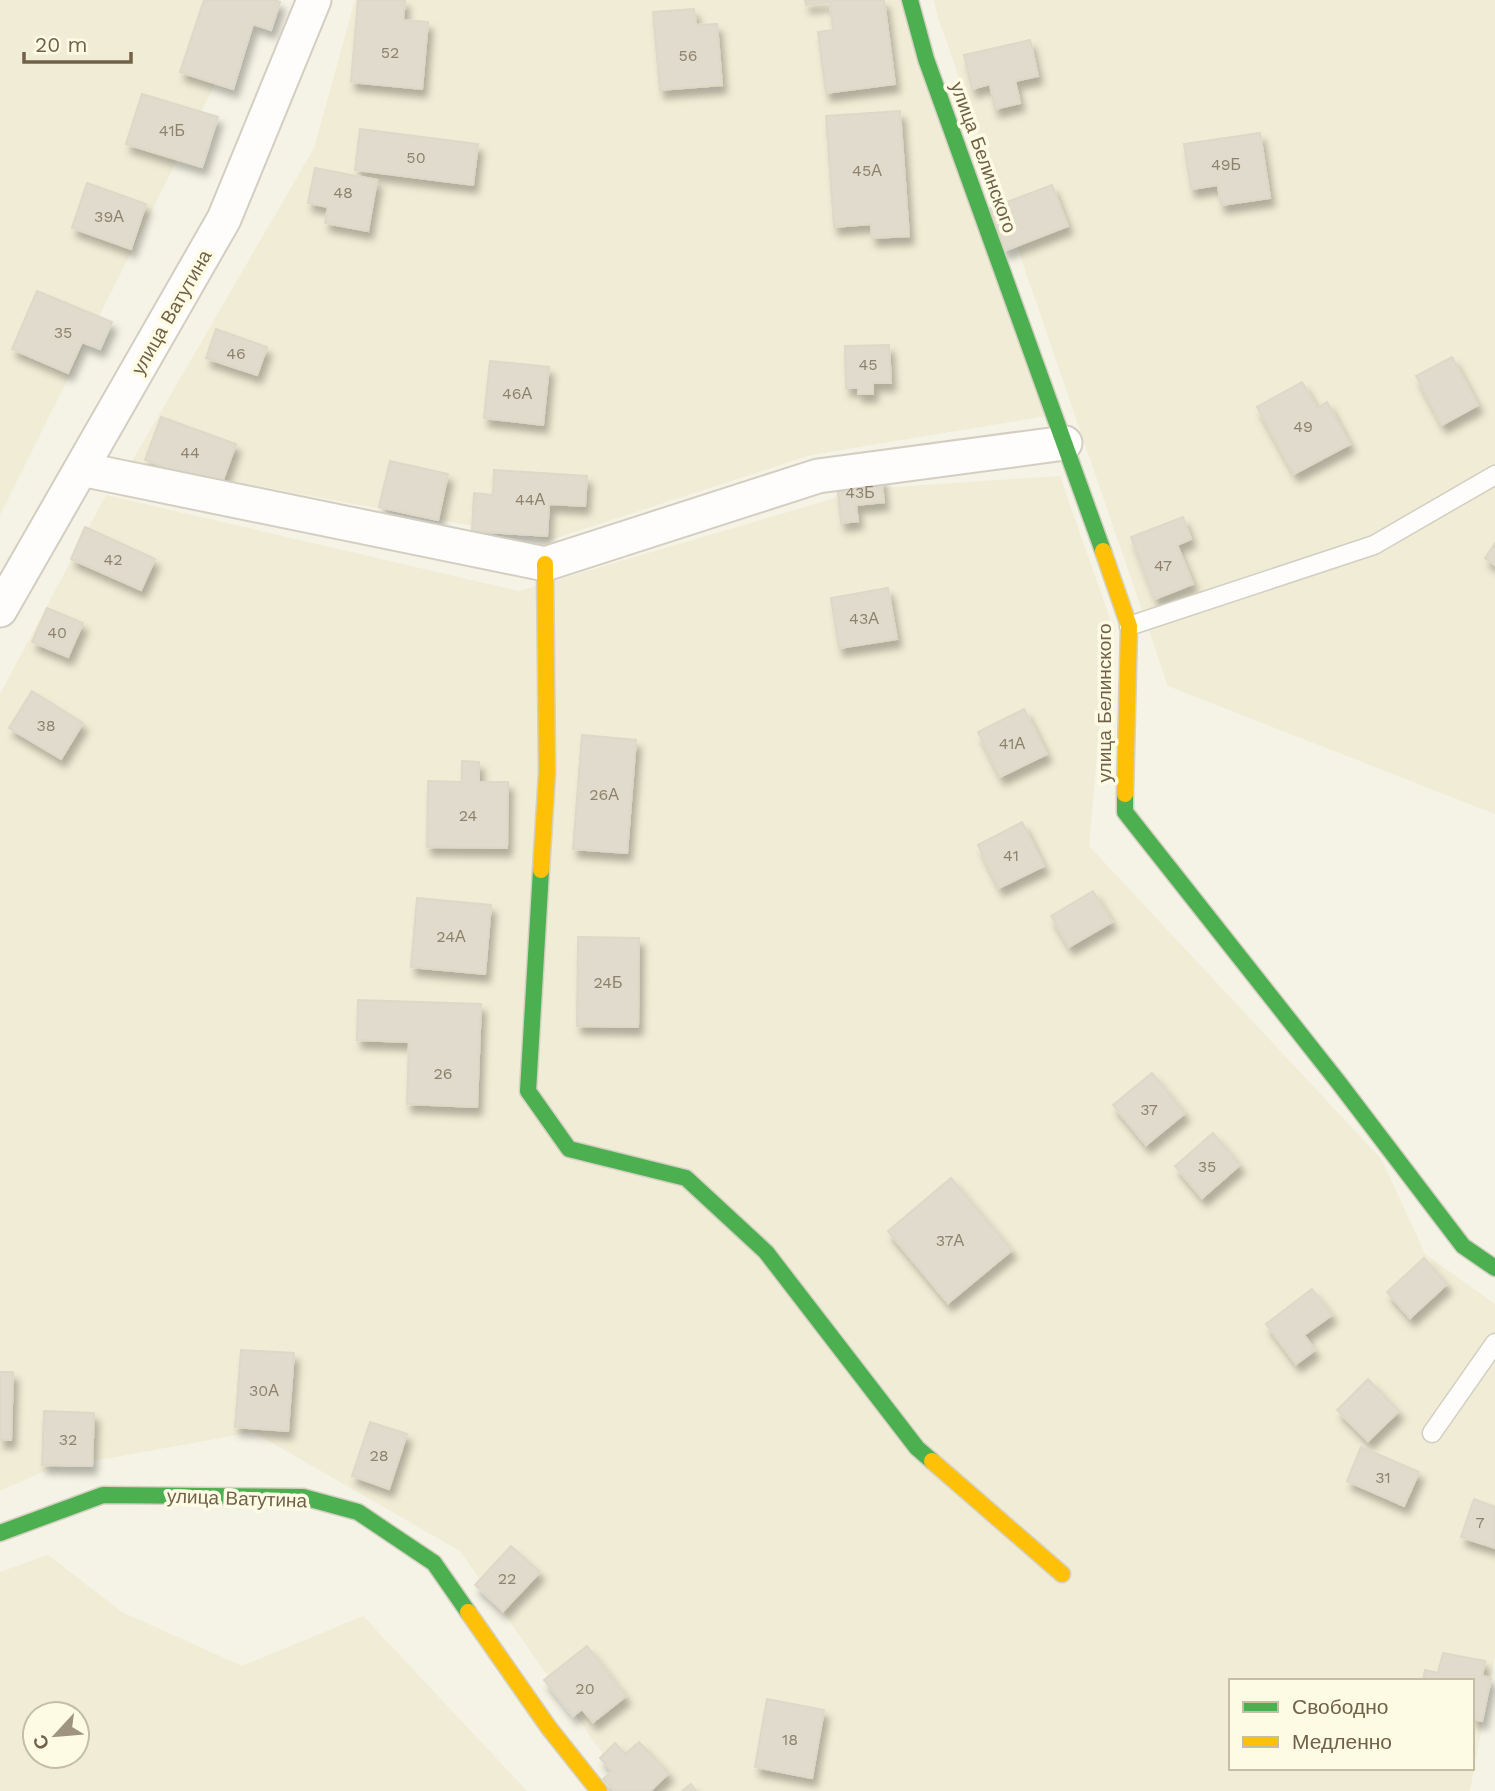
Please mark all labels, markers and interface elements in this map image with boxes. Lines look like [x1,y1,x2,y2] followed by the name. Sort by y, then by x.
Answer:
[24,21,131,65] scale bar
[35,32,87,57] text: 20 m
[381,43,399,62] house number: 52
[678,46,698,65] house number: 56
[946,79,1022,236] street label: улица Белинского
[159,121,185,140] house number: 41Б
[406,148,426,167] house number: 50
[1211,155,1241,174] house number: 49Б
[852,161,882,180] house number: 45А
[333,183,353,202] house number: 48
[94,207,124,226] house number: 39А
[126,245,217,379] street label: улица Ватутина
[54,323,72,342] house number: 35
[226,344,246,363] house number: 46
[858,355,878,374] house number: 45
[502,384,532,403] house number: 46А
[1293,417,1313,436] house number: 49
[180,443,200,462] house number: 44
[845,483,875,502] house number: 43Б
[515,490,545,509] house number: 44А
[103,550,123,569] house number: 42
[1154,556,1172,575] house number: 47
[849,609,879,628] house number: 43А
[47,623,67,642] house number: 40
[1093,624,1116,782] street label: улица Белинского
[36,716,56,735] house number: 38
[999,734,1026,753] house number: 41А
[589,785,619,804] house number: 26А
[459,806,478,825] house number: 24
[1003,846,1019,865] house number: 41
[436,927,466,946] house number: 24А
[593,973,623,992] house number: 24Б
[433,1064,453,1083] house number: 26
[1140,1100,1158,1119] house number: 37
[1198,1157,1216,1176] house number: 35
[936,1231,964,1250] house number: 37А
[249,1381,279,1400] house number: 30А
[59,1430,77,1449] house number: 32
[369,1446,389,1465] house number: 28
[1375,1468,1391,1487] house number: 31
[166,1485,308,1512] street label: улица Ватутина
[1476,1513,1485,1532] house number: 7
[498,1569,516,1588] house number: 22
[575,1679,595,1698] house number: 20
[1229,1679,1474,1770] legend
[1292,1694,1389,1719] text: Свободно
[21,1700,91,1770] north arrow
[1292,1729,1392,1754] text: Медленно
[782,1730,798,1749] house number: 18
[28,1731,55,1753] text: С

